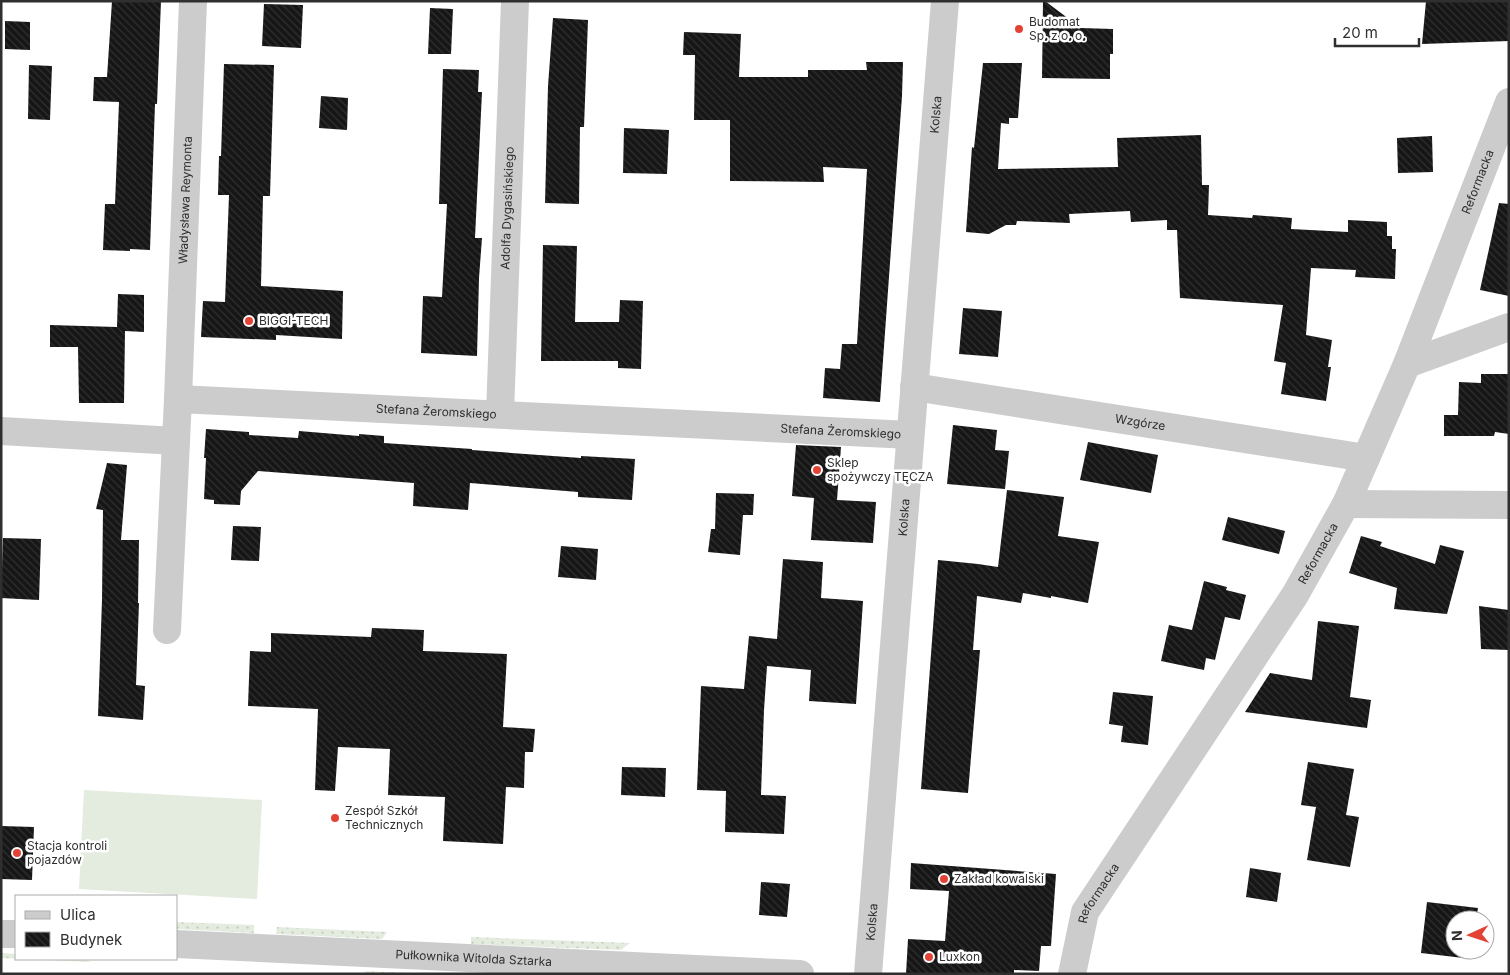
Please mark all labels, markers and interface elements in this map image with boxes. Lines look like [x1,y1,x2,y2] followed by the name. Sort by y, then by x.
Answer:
[1029,14,1086,43] place label: Budomat Sp. z o. o.
[1335,15,1419,47] scale bar
[1013,23,1025,35] marker: Budomat Sp. z o. o.
[1342,23,1378,42] text: 20 m
[927,95,944,134] street label: Kolska
[175,136,195,264] street label: Władysława Reymonta
[497,146,517,270] street label: Adolfa Dygasińskiego
[1458,147,1497,216] street label: Reformacka
[259,313,328,328] place label: BIGGI-TECH
[243,315,255,327] marker: BIGGI-TECH
[376,401,497,422] street label: Stefana Żeromskiego
[1114,411,1167,433] street label: Wzgórze
[780,421,902,442] street label: Stefana Żeromskiego
[827,455,934,484] place label: Sklep spożywczy TĘCZA
[811,464,823,476] marker: Sklep spożywczy TĘCZA
[895,498,913,537] street label: Kolska
[1295,520,1341,587] street label: Reformacka
[345,803,423,832] place label: Zespół Szkół Technicznych
[329,812,341,824] marker: Zespół Szkół Technicznych
[27,838,107,867] place label: Stacja kontroli pojazdów
[11,847,23,859] marker: Stacja kontroli pojazdów
[1075,860,1122,925] street label: Reformacka
[954,871,1044,886] place label: Zakład kowalski
[938,873,950,885] marker: Zakład kowalski
[15,895,178,960] legend
[863,903,881,941] street label: Kolska
[60,905,96,924] text: Ulica
[1445,910,1495,960] north arrow
[60,930,123,949] text: Budynek
[1448,930,1465,941] text: N
[395,947,552,969] street label: Pułkownika Witolda Sztarka
[939,949,980,964] place label: Luxkon
[923,951,935,963] marker: Luxkon

